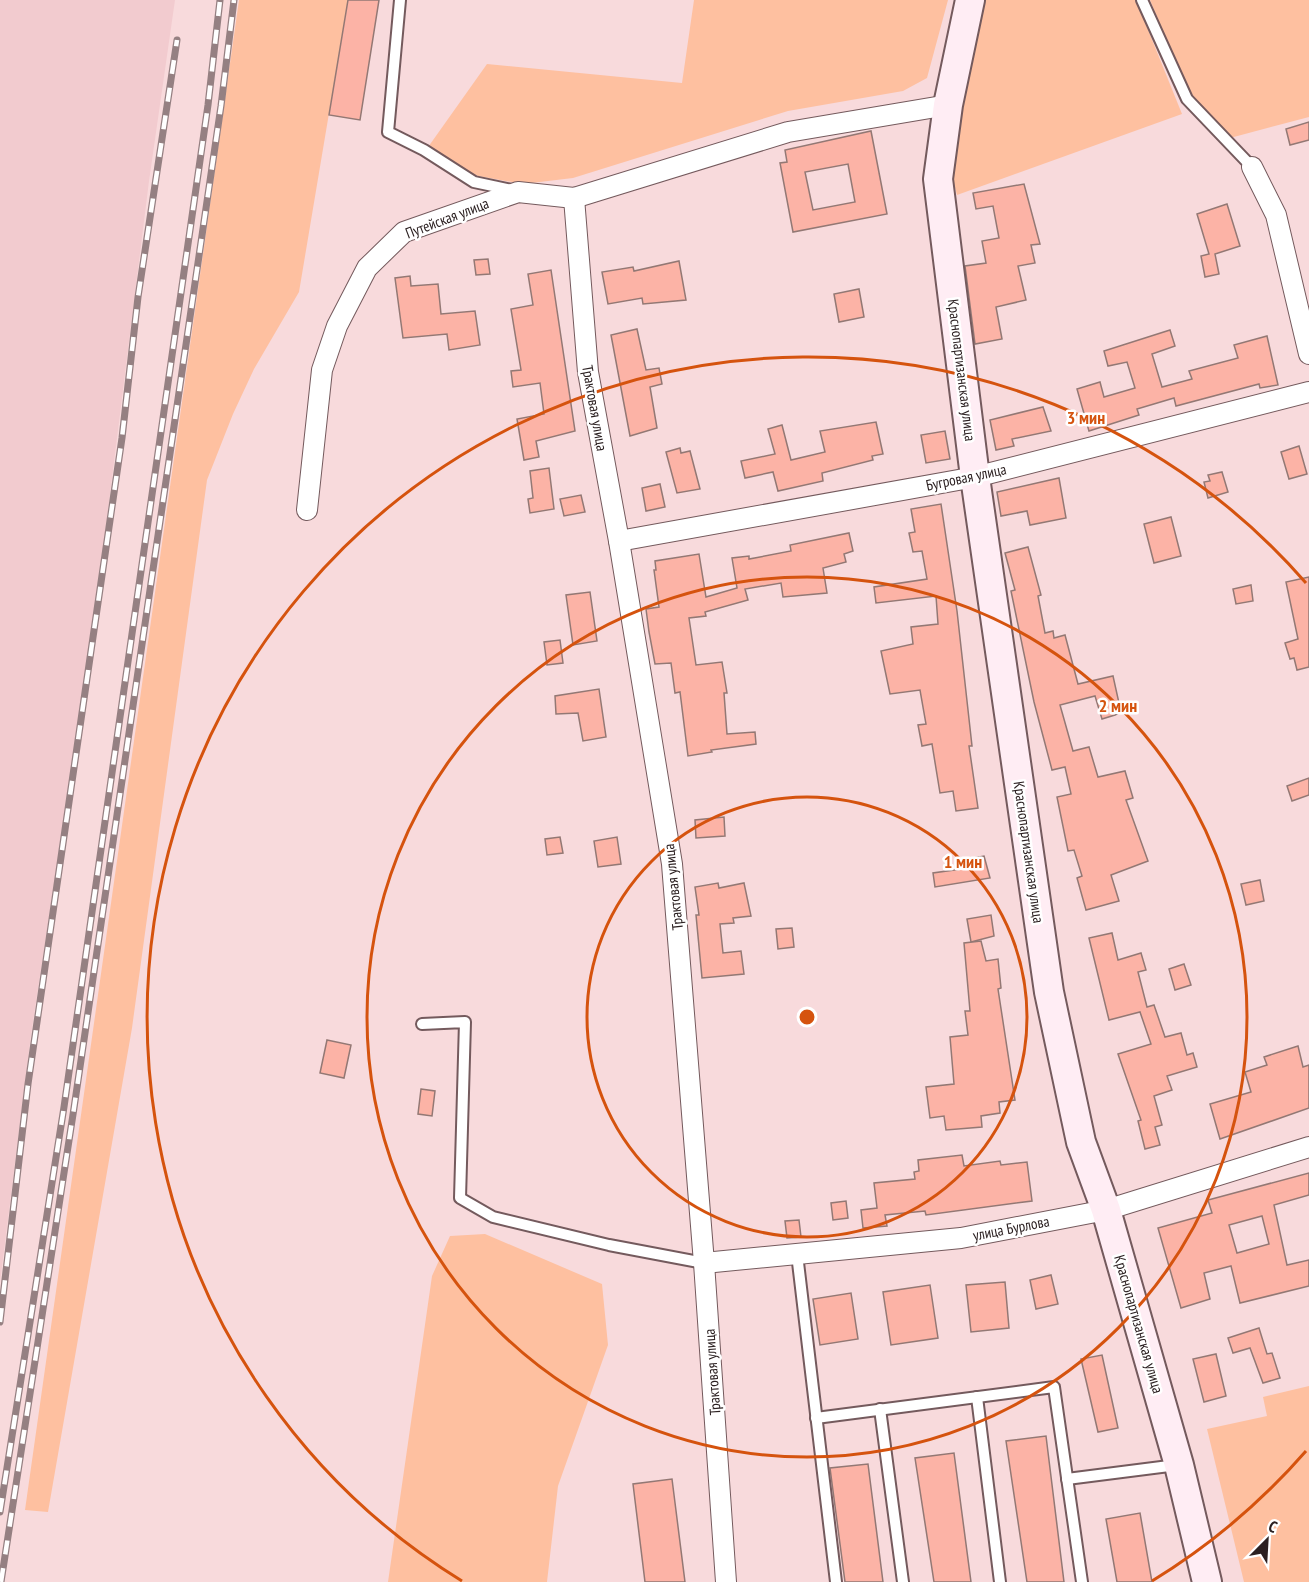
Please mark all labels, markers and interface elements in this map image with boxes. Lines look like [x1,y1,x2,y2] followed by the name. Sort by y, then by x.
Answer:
[403,193,491,243] street label: Путейская улица
[944,298,980,442] street label: Краснопартизанская улица
[578,364,612,452] street label: Трактовая улица
[1067,406,1105,429] text: 3 мин
[924,459,1008,495] street label: Бугровая улица
[1099,694,1137,717] text: 2 мин
[1010,780,1048,924] street label: Краснопартизанская улица
[659,843,687,931] street label: Трактовая улица
[944,850,982,873] text: 1 мин
[797,1007,817,1027] centre of rings
[971,1211,1051,1245] street label: улица Бурлова
[1110,1253,1168,1395] street label: Краснопартизанская улица
[700,1328,724,1416] street label: Трактовая улица
[1237,1510,1297,1570] north arrow
[1266,1516,1281,1537] text: С

